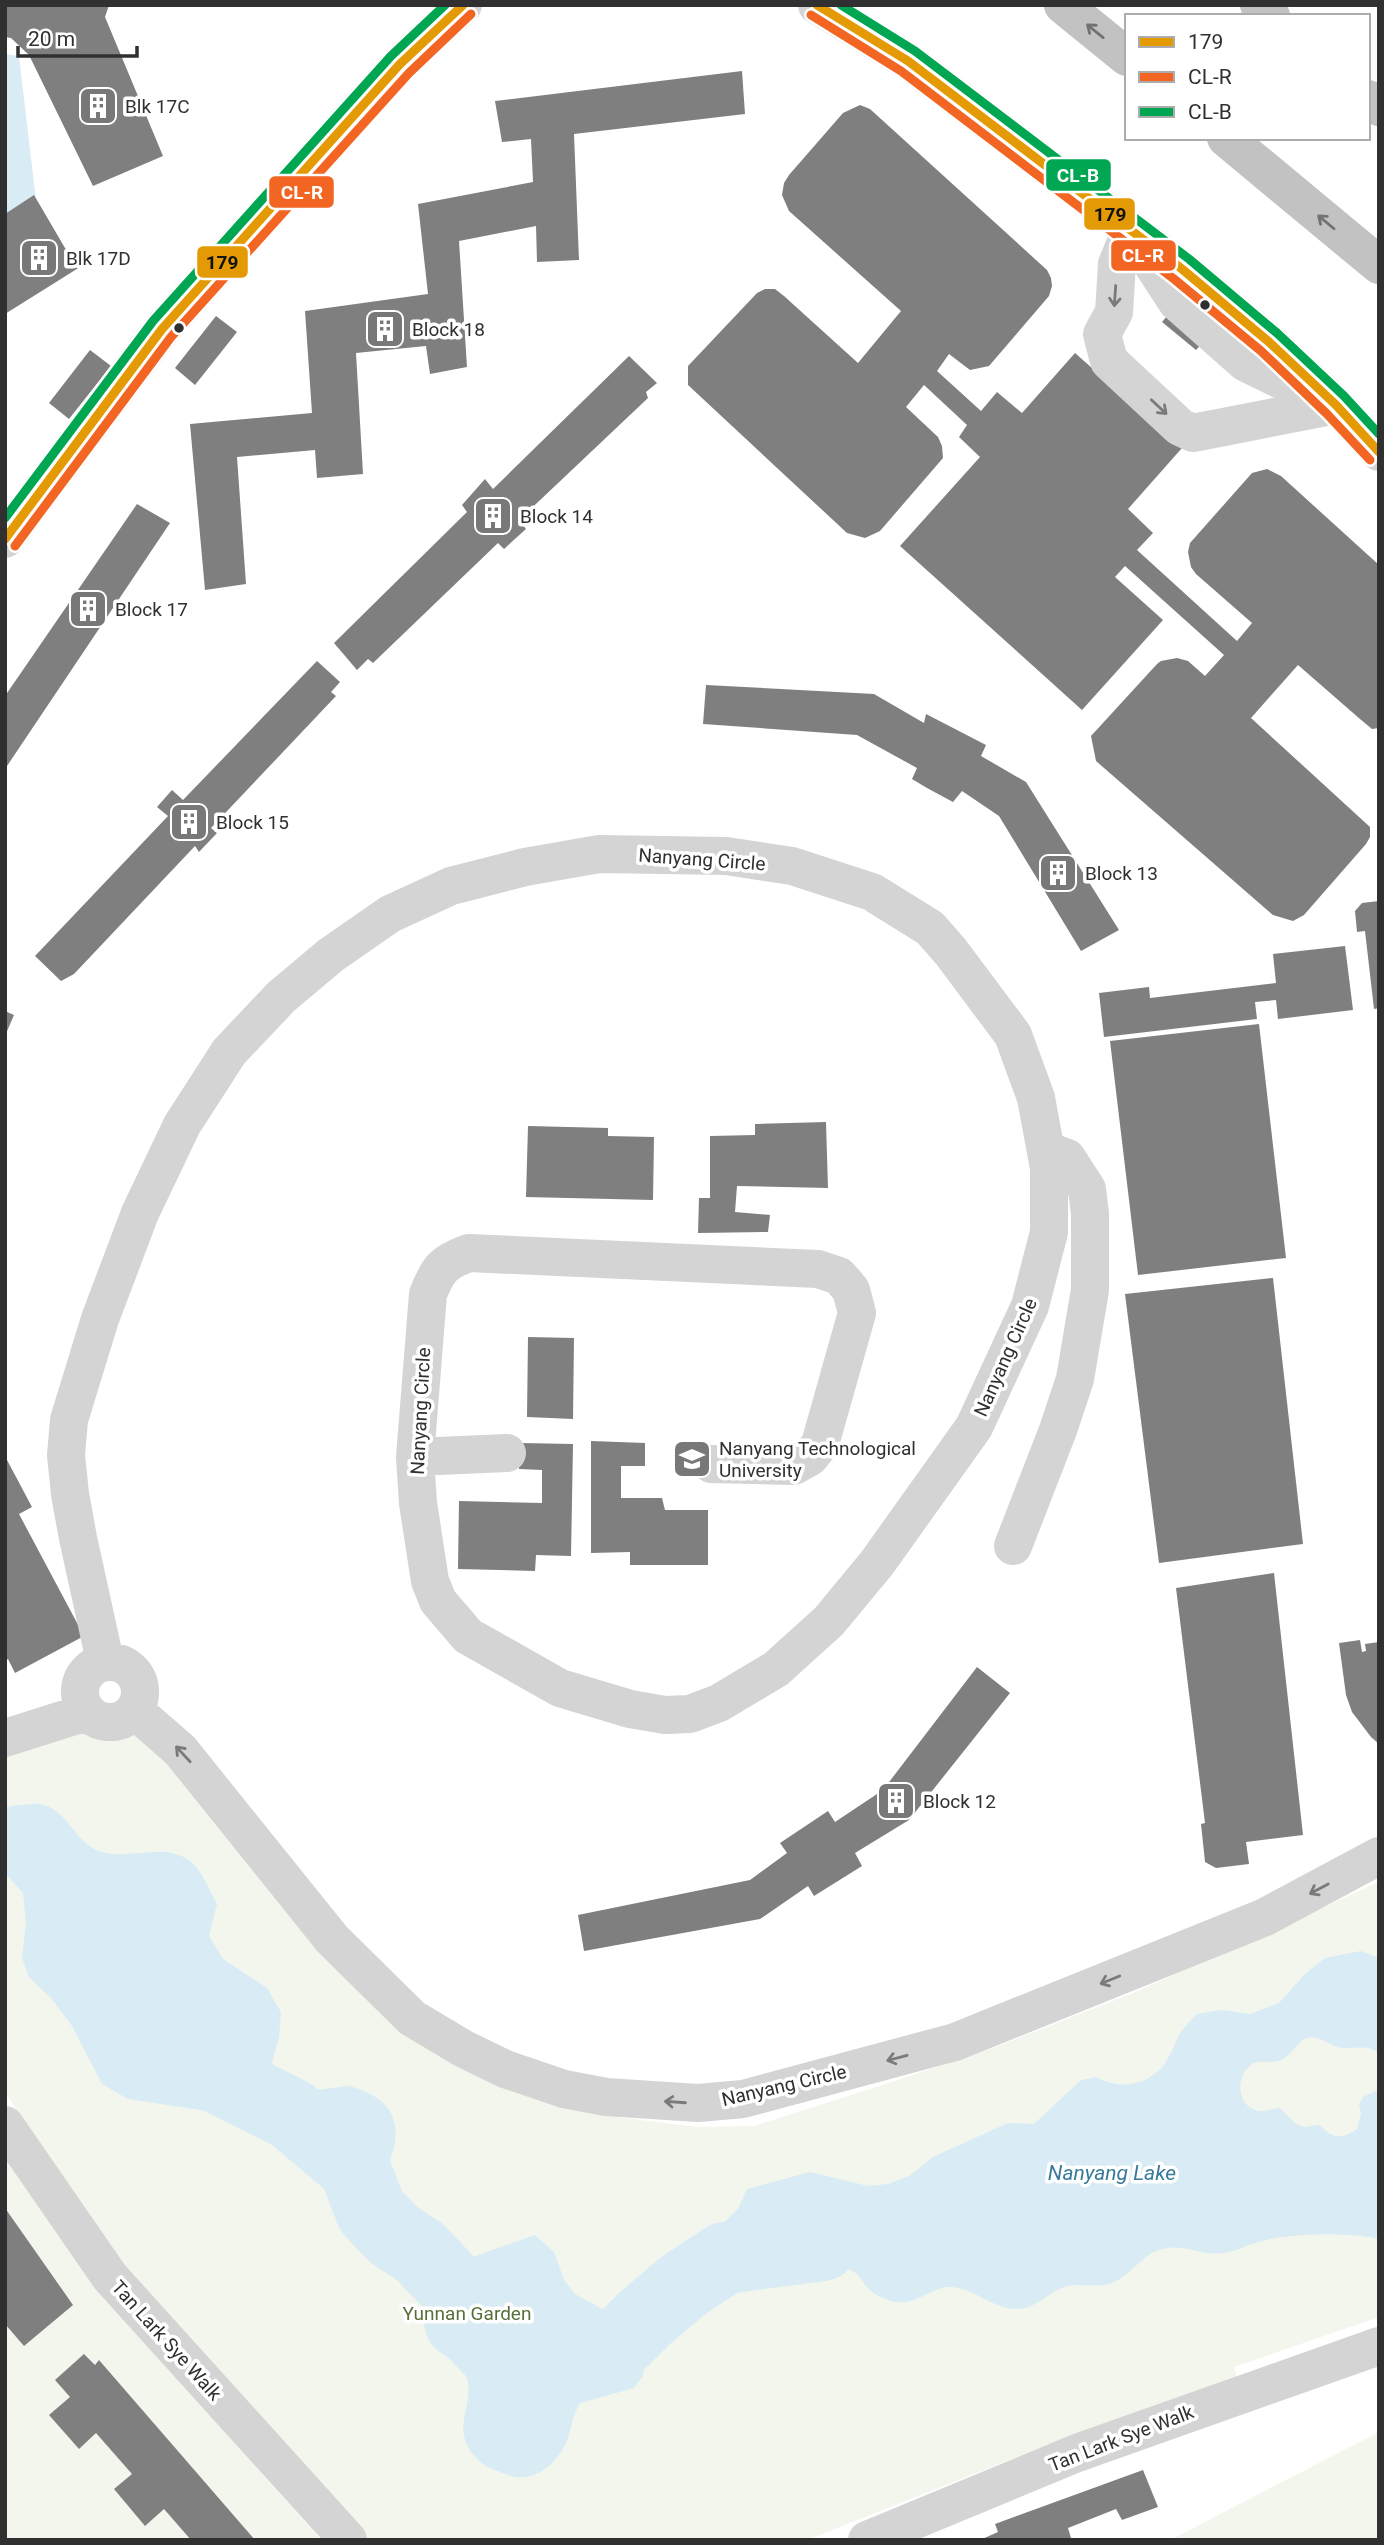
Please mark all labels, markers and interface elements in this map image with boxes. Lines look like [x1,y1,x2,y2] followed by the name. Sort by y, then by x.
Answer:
[18,14,136,58] scale bar
[1125,14,1370,140] legend
[1086,23,1104,39] one-way arrow
[28,27,75,51] text: 20 m
[1188,30,1223,54] text: 179
[1188,65,1232,89] text: CL-R
[77,85,119,127] building icon: Blk 17C
[125,95,190,118] place label: Blk 17C
[1188,100,1232,124] text: CL-B
[1045,158,1112,192] line badge: CL-B
[1057,164,1099,187] text: CL-B
[268,175,335,209] line badge: CL-R
[281,181,323,204] text: CL-R
[1083,197,1136,231] line badge: 179
[1094,203,1126,226] text: 179
[1318,214,1336,229] one-way arrow
[18,237,60,279] building icon: Blk 17D
[1110,239,1177,272] line badge: CL-R
[1122,244,1164,267] text: CL-R
[196,245,249,279] line badge: 179
[66,247,131,270] place label: Blk 17D
[206,251,238,274] text: 179
[1109,284,1122,307] one-way arrow
[1198,298,1212,312] unlabelled marker
[364,308,406,350] building icon: Block 18
[412,318,485,341] place label: Block 18
[172,321,186,335] unlabelled marker
[1150,399,1167,416] one-way arrow
[472,495,514,537] building icon: Block 14
[520,505,593,528] place label: Block 14
[67,588,109,630] building icon: Block 17
[115,598,188,621] place label: Block 17
[168,801,210,843] building icon: Block 15
[216,811,289,834] place label: Block 15
[638,844,766,875] street label: Nanyang Circle
[1037,852,1079,894] building icon: Block 13
[1085,862,1158,885] place label: Block 13
[969,1294,1042,1420] street label: Nanyang Circle
[406,1347,435,1475] street label: Nanyang Circle
[719,1437,916,1482] place label: Nanyang Technological University
[671,1438,713,1480] school or university icon: Nanyang Technological University
[175,1745,191,1763] one-way arrow
[875,1780,917,1822] building icon: Block 12
[923,1790,996,1813] place label: Block 12
[1309,1882,1329,1896] one-way arrow
[1100,1974,1122,1987] one-way arrow
[886,2052,909,2065] one-way arrow
[719,2060,849,2111] street label: Nanyang Circle
[664,2095,687,2108] one-way arrow
[1048,2161,1176,2185] water label: Nanyang Lake
[107,2276,227,2405] street label: Tan Lark Sye Walk
[403,2302,531,2325] park label: Yunnan Garden
[1046,2400,1197,2477] street label: Tan Lark Sye Walk

